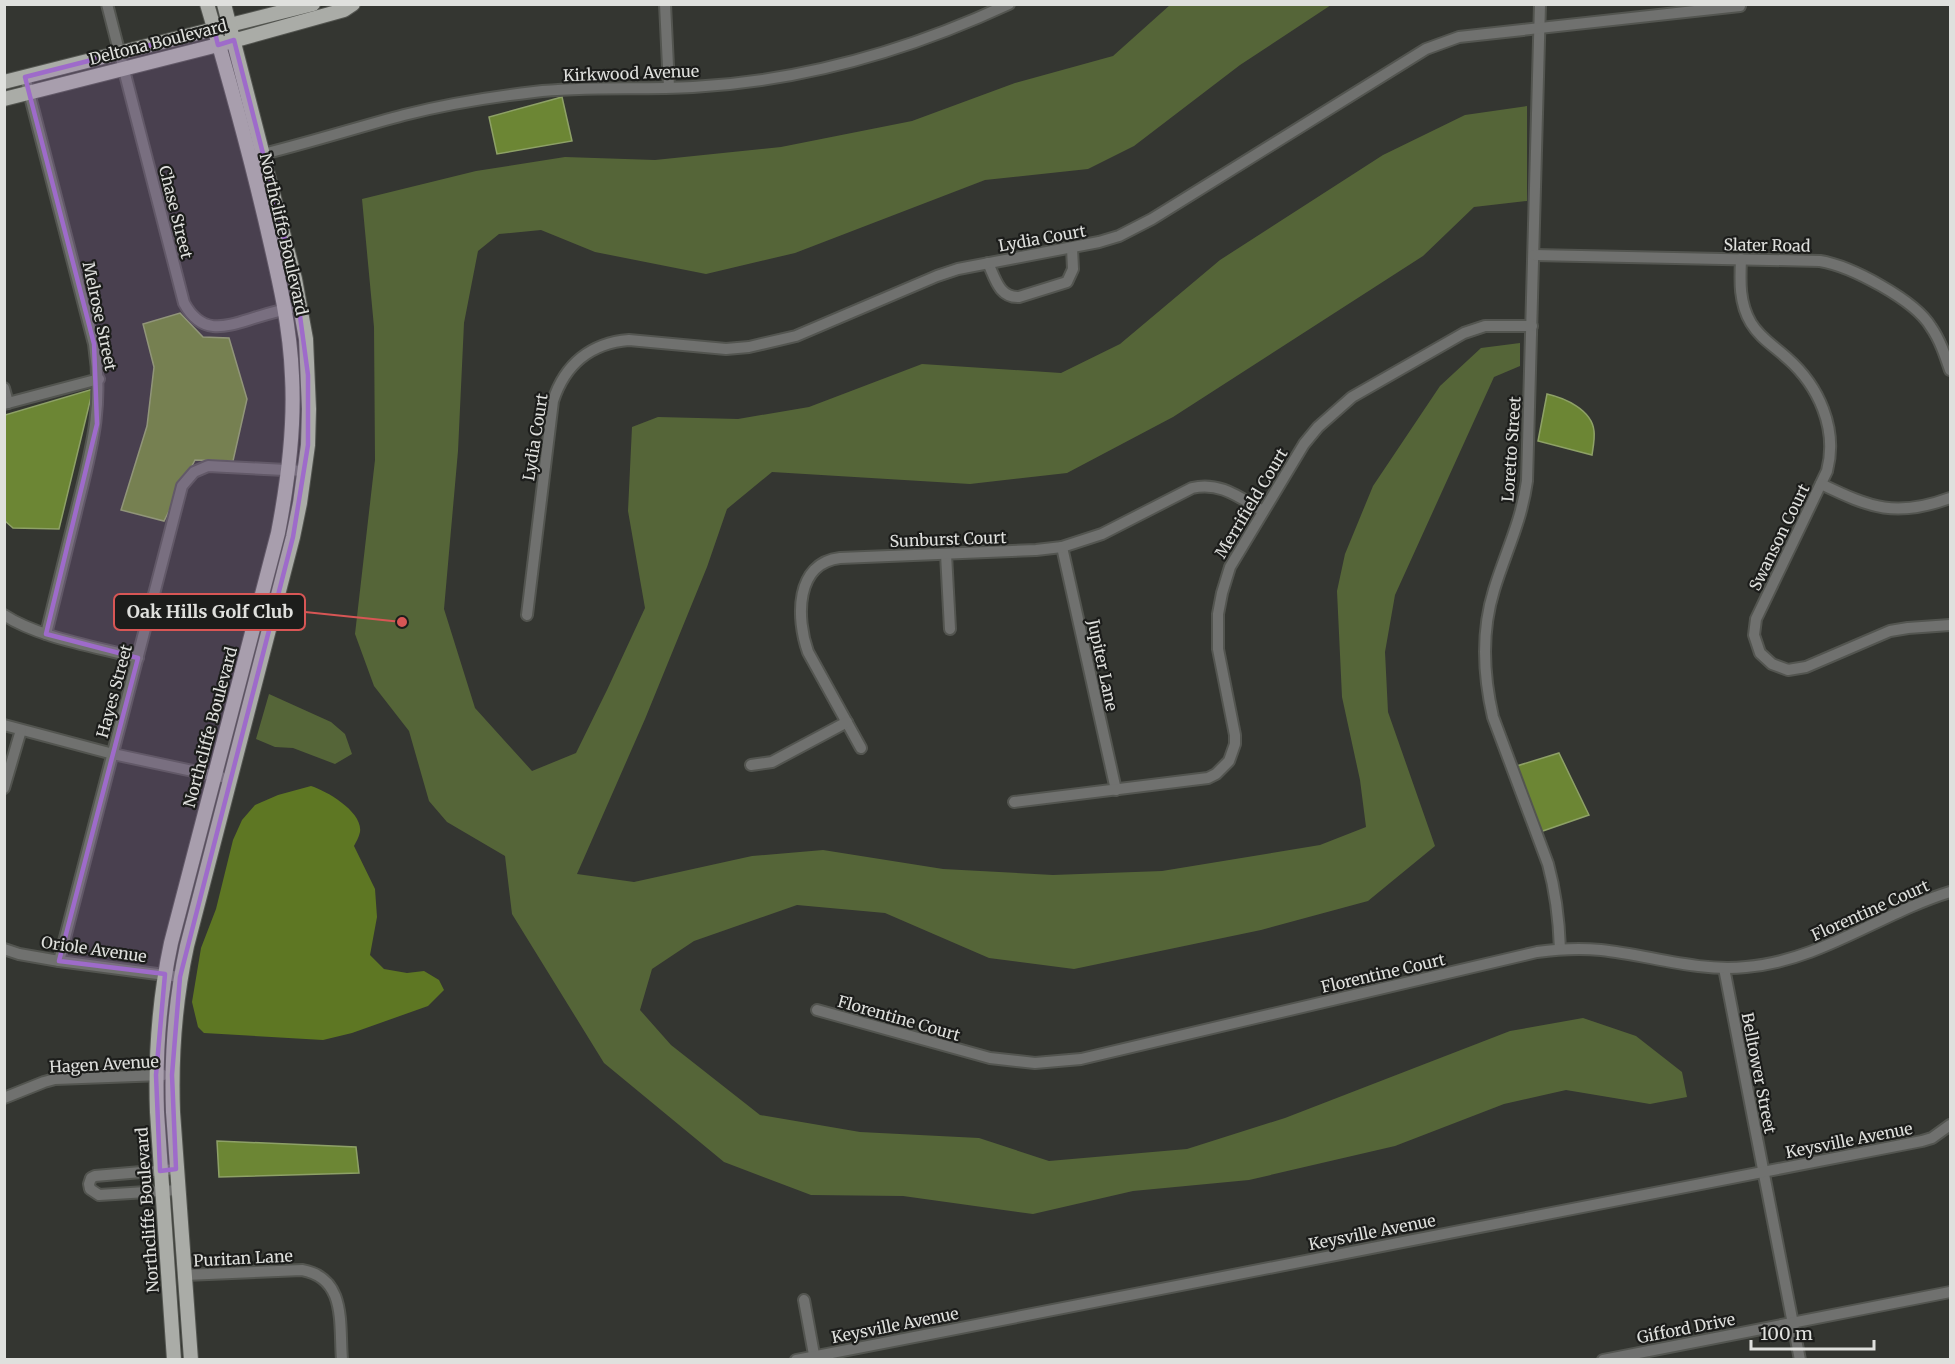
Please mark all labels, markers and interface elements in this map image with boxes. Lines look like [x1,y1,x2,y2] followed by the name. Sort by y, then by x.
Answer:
[87,15,229,69] street label: Deltona Boulevard
[563,61,699,85] street label: Kirkwood Avenue
[256,151,312,317] street label: Northcliffe Boulevard
[155,163,197,261] street label: Chase Street
[997,220,1088,256] street label: Lydia Court
[1723,234,1811,256] street label: Slater Road
[79,260,121,373] street label: Melrose Street
[518,391,552,482] street label: Lydia Court
[1497,395,1525,502] street label: Loretto Street
[1210,444,1292,562] street label: Merrifield Court
[1744,480,1814,594] street label: Swanson Court
[889,527,1008,551] street label: Sunburst Court
[114,594,305,630] callout: Oak Hills Golf Club
[127,600,293,623] text: Oak Hills Golf Club
[1083,616,1122,713] street label: Jupiter Lane
[92,641,136,740] street label: Hayes Street
[179,644,241,810] street label: Northcliffe Boulevard
[1808,875,1933,945] street label: Florentine Court
[40,932,148,966] street label: Oriole Avenue
[1319,949,1448,997] street label: Florentine Court
[835,991,963,1045] street label: Florentine Court
[1737,1011,1781,1136] street label: Belltower Street
[49,1051,159,1077] street label: Hagen Avenue
[1784,1118,1914,1162] street label: Keysville Avenue
[131,1126,163,1293] street label: Northcliffe Boulevard
[1307,1210,1437,1254] street label: Keysville Avenue
[193,1245,293,1271] street label: Puritan Lane
[830,1303,960,1347] street label: Keysville Avenue
[1635,1309,1737,1347] street label: Gifford Drive
[1751,1313,1874,1351] scale bar
[1760,1322,1813,1345] text: 100 m

